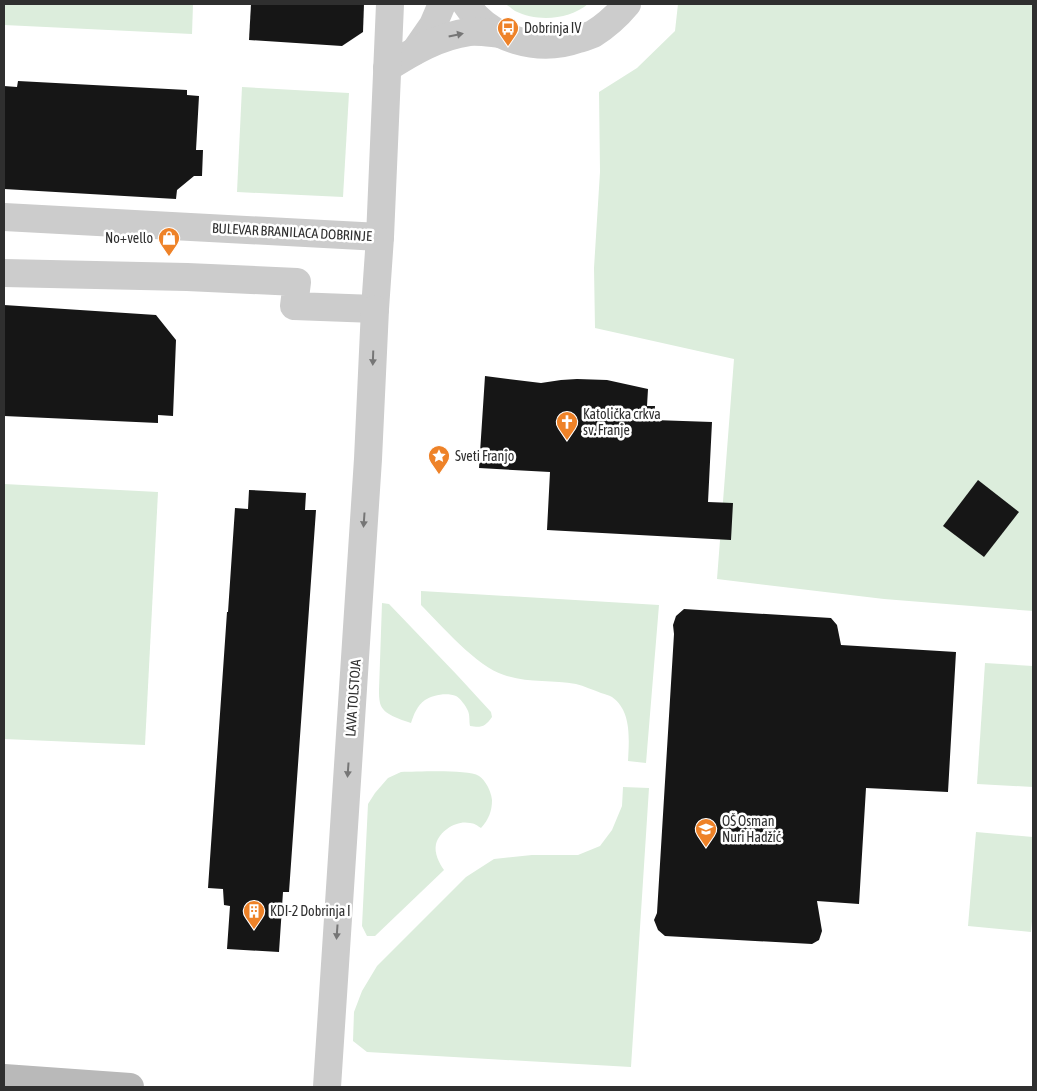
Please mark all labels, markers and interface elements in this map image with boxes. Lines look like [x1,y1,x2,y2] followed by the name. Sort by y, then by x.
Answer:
[496,16,520,47] bus stop icon: Dobrinja IV
[524,20,581,36] place label: Dobrinja IV
[448,30,464,38] one-way arrow
[212,220,372,244] street label: BULEVAR BRANILACA DOBRINJE
[157,226,181,257] shop icon: No+vello
[105,230,153,246] place label: No+vello
[368,350,376,366] one-way arrow
[583,406,661,438] place label: Katolička crkva sv. Franje
[555,410,579,441] church icon: Katolička crkva sv. Franje
[427,444,451,475] place icon: Sveti Franjo
[455,448,514,464] place label: Sveti Franjo
[360,513,368,529] one-way arrow
[342,659,364,737] street label: LAVA TOLSTOJA
[343,762,351,778] one-way arrow
[722,813,782,845] place label: OŠ Osman Nuri Hadžić
[694,817,718,848] school or university icon: OŠ Osman Nuri Hadžić
[242,899,266,930] building icon: KDI-2 Dobrinja I
[270,903,351,919] place label: KDI-2 Dobrinja I
[333,924,341,940] one-way arrow

